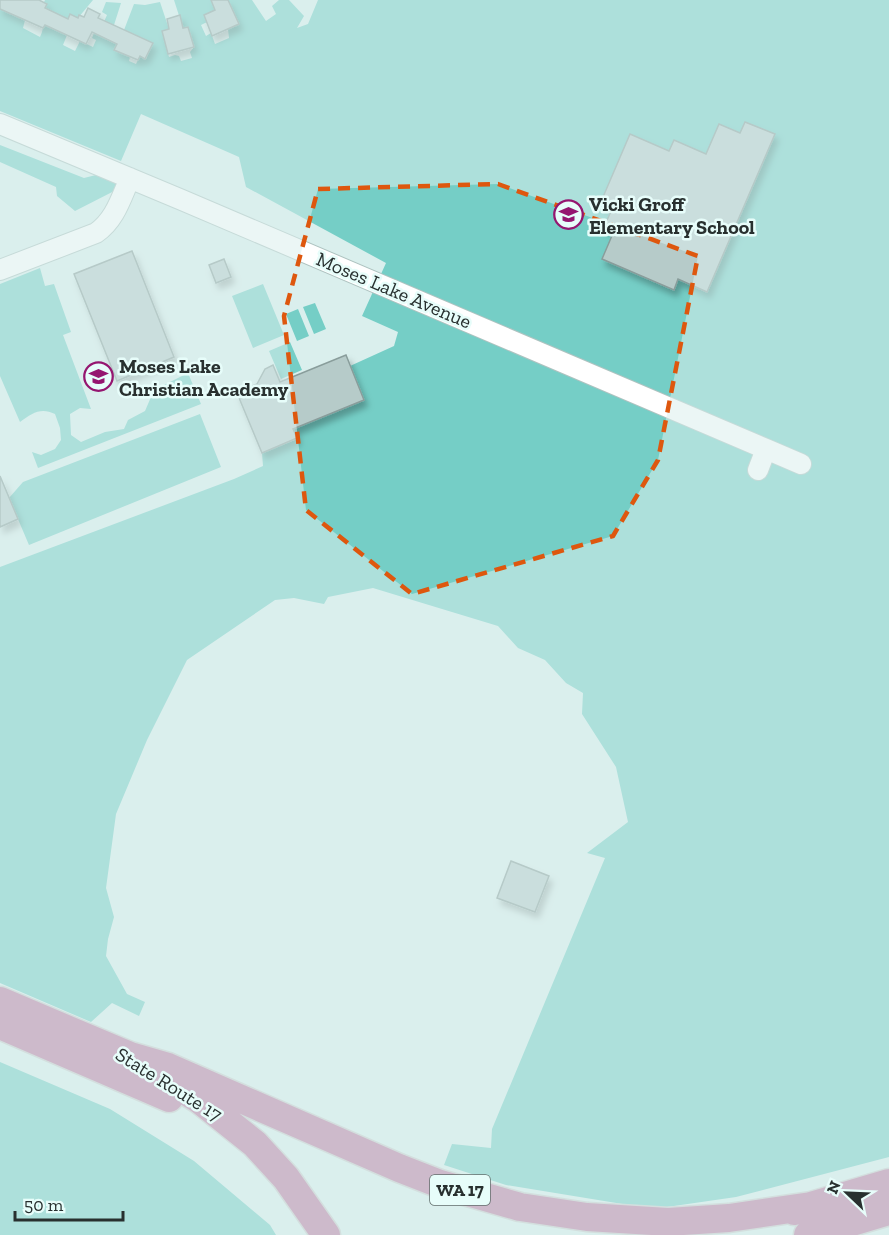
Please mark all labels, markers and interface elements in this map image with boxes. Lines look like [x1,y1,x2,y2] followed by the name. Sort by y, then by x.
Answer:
[589,192,755,239] place label: Vicki Groff Elementary School
[552,199,584,231] school or university icon: Vicki Groff Elementary School
[313,246,475,334] street label: Moses Lake Avenue
[119,354,289,401] place label: Moses Lake Christian Academy
[82,361,114,393] school or university icon: Moses Lake Christian Academy
[111,1042,227,1126] street label: State Route 17
[817,1163,877,1223] north arrow
[430,1175,490,1205] road number: WA 17
[823,1178,845,1197] text: N
[15,1184,123,1222] scale bar
[24,1194,64,1216] text: 50 m

